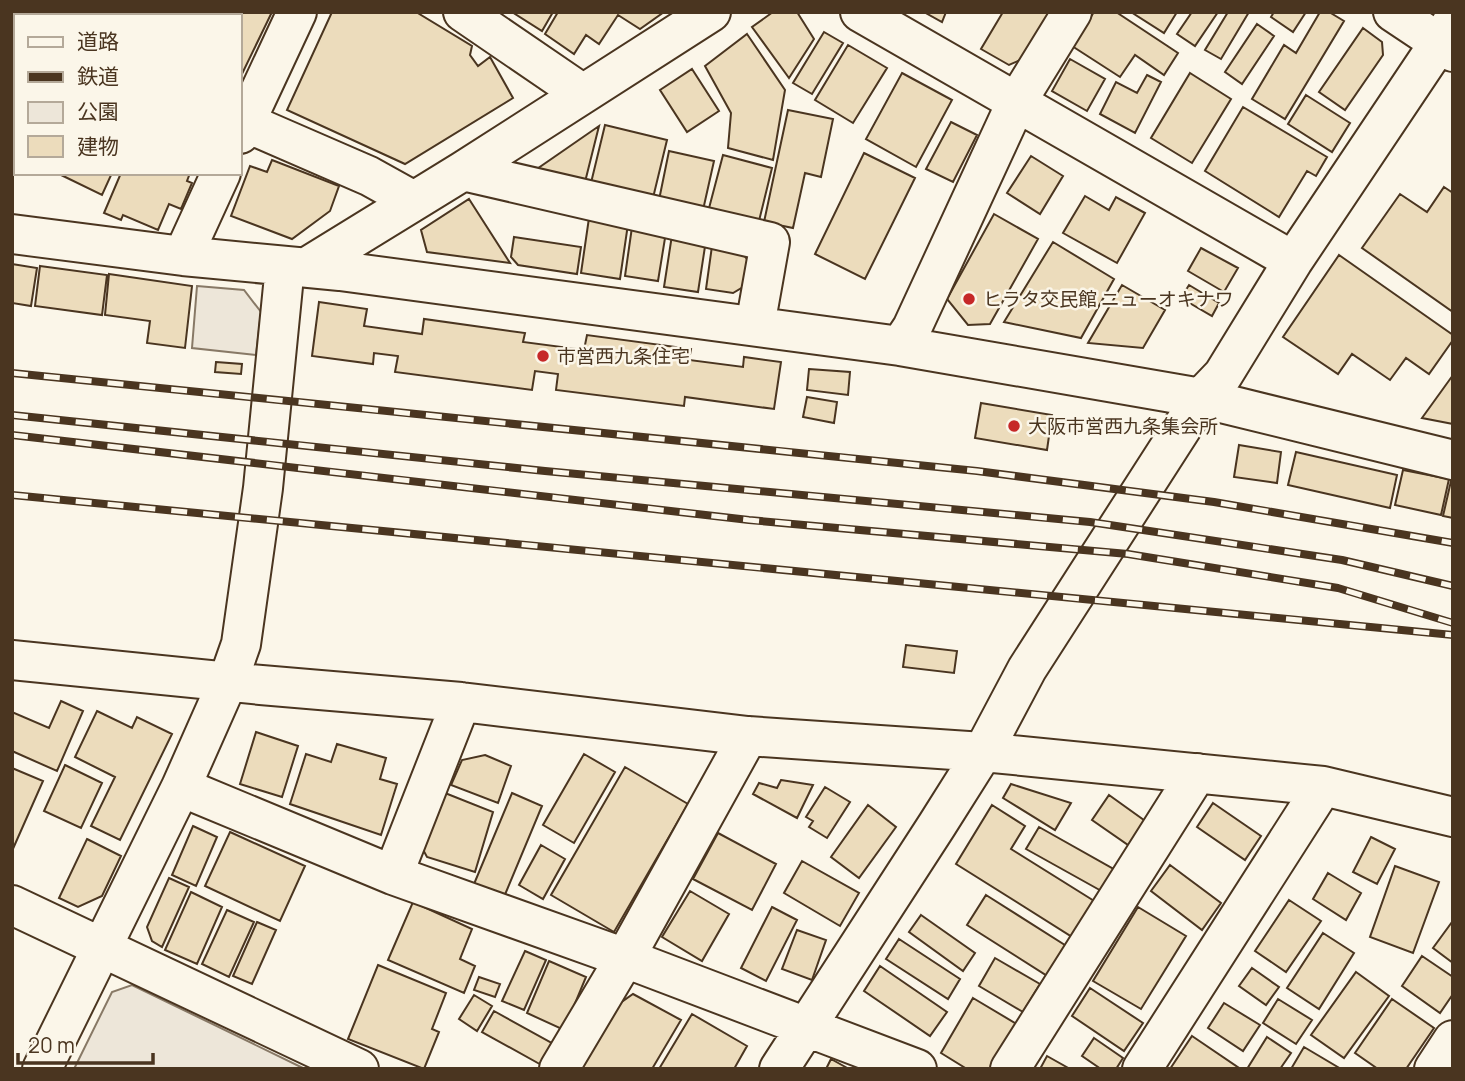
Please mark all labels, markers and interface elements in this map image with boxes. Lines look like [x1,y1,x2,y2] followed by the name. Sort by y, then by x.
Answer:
[14,14,242,175] legend
[77,27,119,55] text: 道路
[77,62,119,90] text: 鉄道
[77,97,119,125] text: 公園
[77,132,119,160] text: 建物
[983,286,1234,312] place label: ヒラタ交民館 ニューオキナワ
[961,291,977,307] marker: ヒラタ交民館 ニューオキナワ
[557,343,690,369] place label: 市営西九条住宅
[535,348,551,364] marker: 市営西九条住宅
[1028,413,1218,439] place label: 大阪市営西九条集会所
[1006,418,1022,434] marker: 大阪市営西九条集会所
[18,1021,152,1066] scale bar
[28,1031,75,1059] text: 20 m

